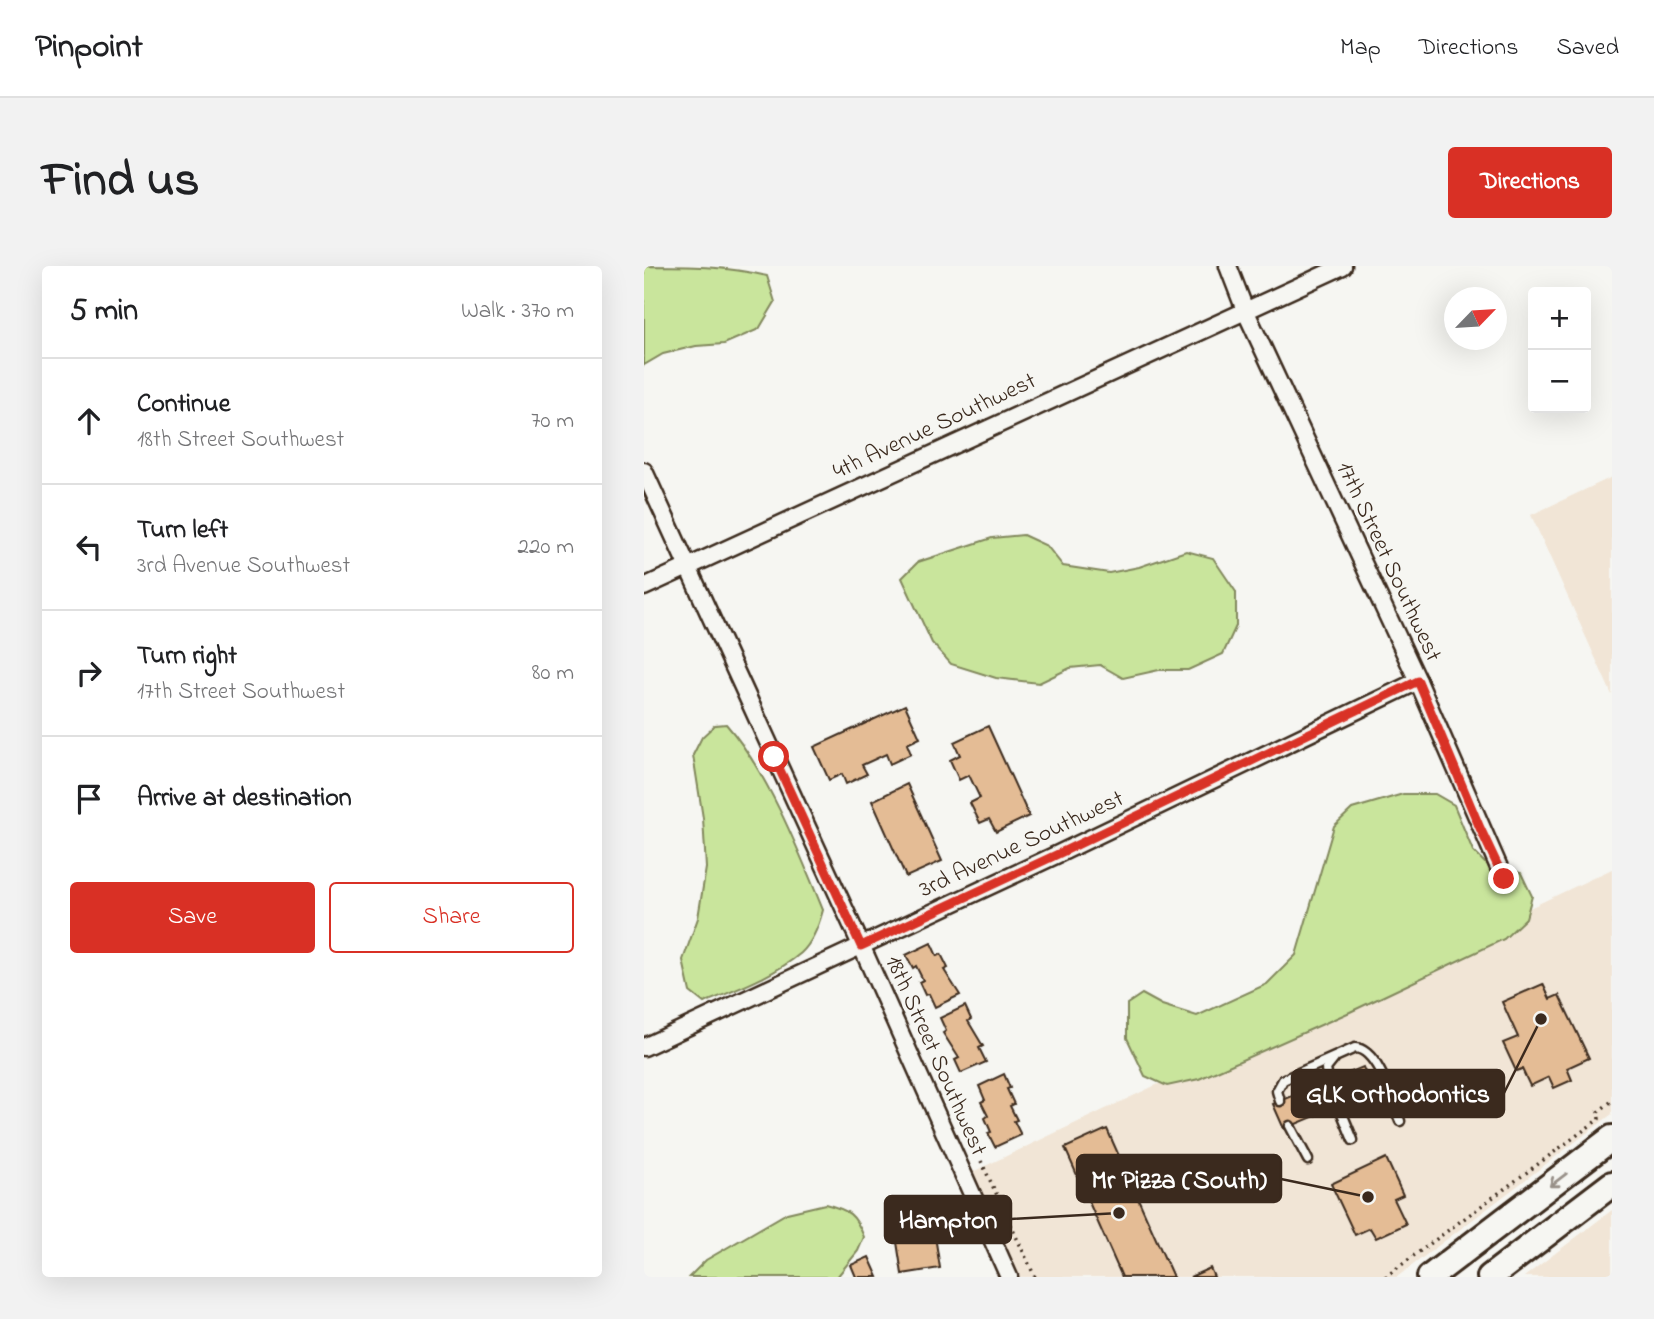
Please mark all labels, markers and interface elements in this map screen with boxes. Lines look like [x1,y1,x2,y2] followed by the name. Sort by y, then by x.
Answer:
[35,24,143,72] text: Pinpoint
[1340,31,1381,66] text: Map
[1419,31,1518,66] text: Directions
[1556,31,1619,66] text: Saved
[42,146,199,218] text: Find us
[1448,147,1612,218] button: Directions
[1444,287,1507,350] north arrow
[1528,287,1591,413] map controls
[1528,287,1591,350] button: +
[70,290,138,334] text: 5 min
[461,295,574,328] text: Walk · 370 m
[1528,350,1591,413] button: −
[827,364,1043,490] street label: 4th Avenue Southwest
[137,386,230,424] text: Continue
[70,402,108,440] icon: ahead
[531,405,574,438] text: 70 m
[137,424,344,457] text: 18th Street Southwest
[1326,456,1450,668] street label: 17th Street Southwest
[137,512,228,550] text: Turn left
[70,528,108,566] icon: left
[518,531,574,564] text: 220 m
[137,550,350,583] text: 3rd Avenue Southwest
[137,638,237,676] text: Turn right
[70,654,108,692] icon: right
[532,657,574,690] text: 80 m
[137,676,345,709] text: 17th Street Southwest
[758,741,789,772] route start
[70,780,108,818] icon: arrive
[137,780,352,818] text: Arrive at destination
[914,782,1130,908] street label: 3rd Avenue Southwest
[1488,863,1519,894] route end
[70,882,315,953] button: Save
[329,882,574,953] button: Share
[875,950,995,1162] street label: 18th Street Southwest
[1292,1070,1504,1117] callout: GLK Orthodontics
[1306,1077,1490,1115] text: GLK Orthodontics
[1077,1155,1281,1202] callout: Mr Pizza (South)
[1091,1163,1267,1201] text: Mr Pizza (South)
[1549,1172,1567,1187] one-way arrow
[885,1196,1011,1243] callout: Hampton
[899,1203,997,1241] text: Hampton

